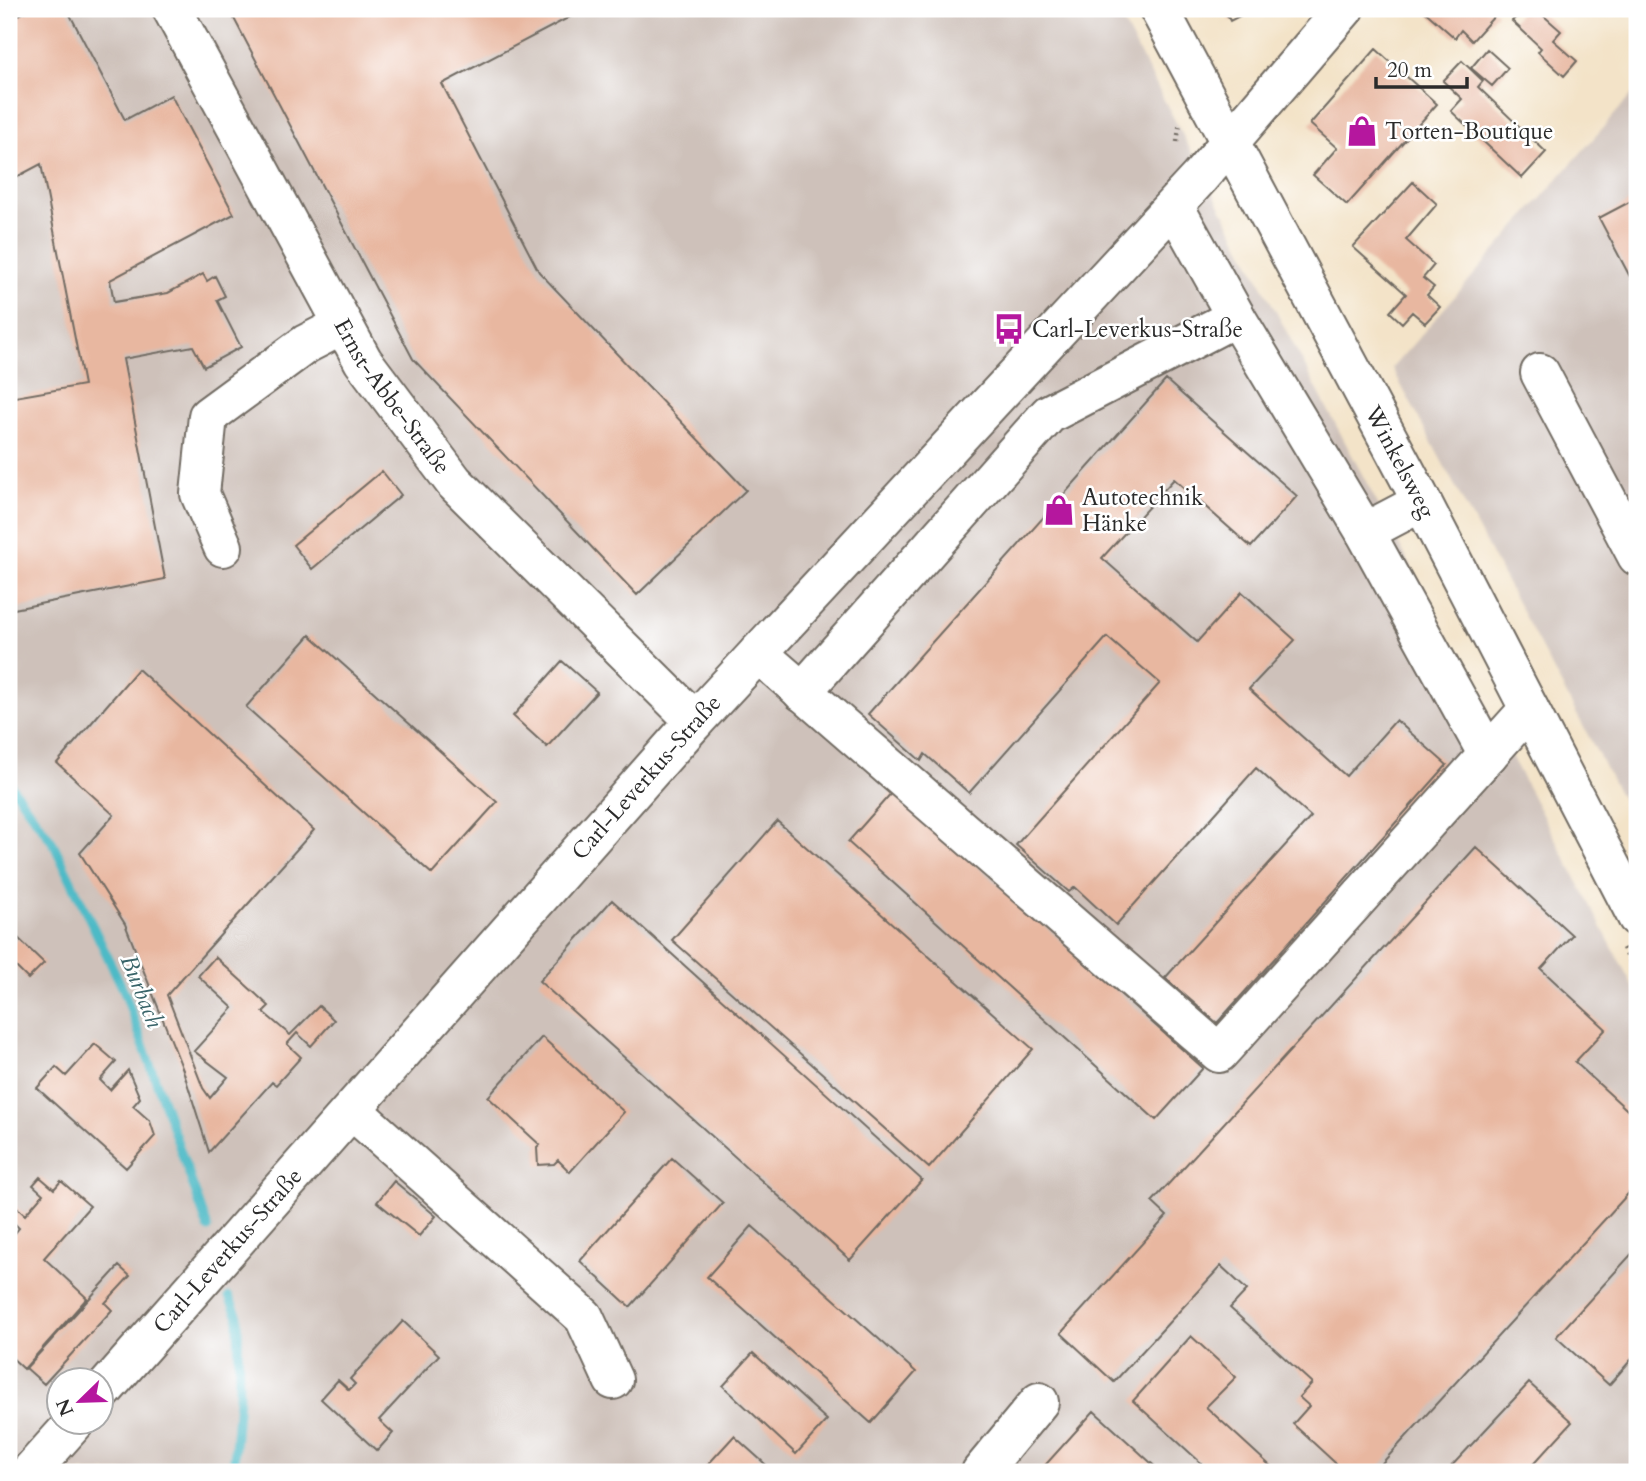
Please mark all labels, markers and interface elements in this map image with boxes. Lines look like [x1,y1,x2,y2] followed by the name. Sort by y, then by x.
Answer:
[1376,46,1468,90] scale bar
[1387,56,1432,85] text: 20 m
[1345,114,1379,148] shop icon: Torten-Boutique
[1385,116,1554,147] place label: Torten-Boutique
[992,312,1026,346] bus stop icon: Carl-Leverkus-Straße
[327,313,458,481] street label: Ernst-Abbe-Straße
[1032,314,1243,345] place label: Carl-Leverkus-Straße
[1357,399,1443,523] street label: Winkelsweg
[1082,482,1204,539] place label: Autotechnik Hänke
[1042,493,1076,527] shop icon: Autotechnik Hänke
[565,688,728,867] street label: Carl-Leverkus-Straße
[112,950,171,1033] water label: Burbach
[146,1161,309,1340] street label: Carl-Leverkus-Straße
[46,1366,116,1436] north arrow
[50,1394,80,1420] text: N

